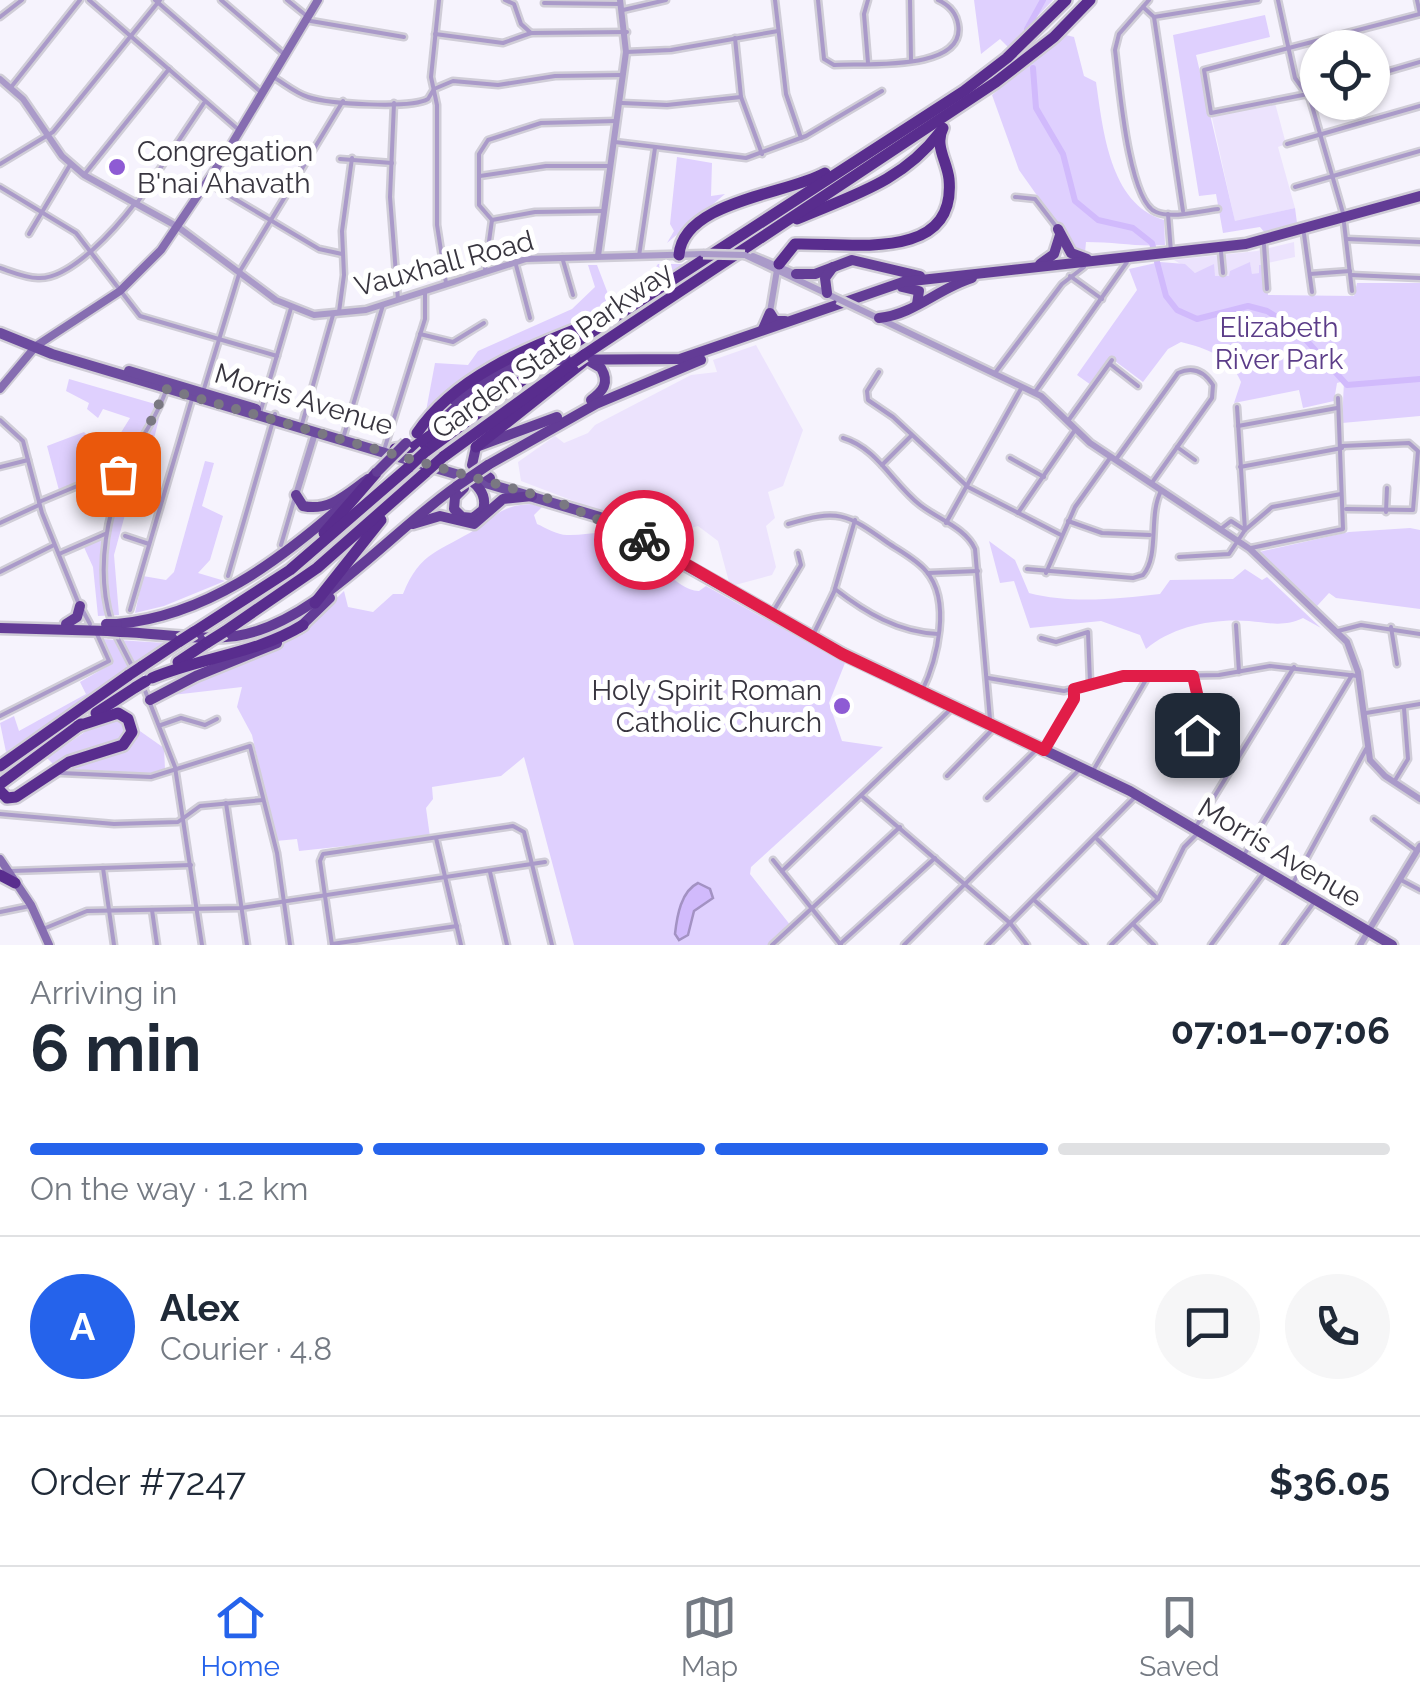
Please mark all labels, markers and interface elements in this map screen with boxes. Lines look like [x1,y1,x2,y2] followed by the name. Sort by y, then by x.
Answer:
[1300,30,1390,120] map controls
[1300,30,1390,120] button: locate
[137,135,313,200] place label: Congregation B'nai Ahavath
[106,156,128,178] marker: Congregation B'nai Ahavath
[351,224,537,303] street label: Vauxhall Road
[426,255,679,446] street label: Garden State Parkway
[1215,311,1343,376] park label: Elizabeth River Park
[211,357,397,442] street label: Morris Avenue
[76,432,161,517] pin
[91,447,146,502] icon: bag
[594,490,694,590] courier
[617,513,672,568] icon: bike
[592,674,822,739] place label: Holy Spirit Roman Catholic Church
[1155,693,1240,778] pin
[831,695,853,717] marker: Holy Spirit Roman Catholic Church
[1170,708,1225,763] icon: home
[1192,791,1367,914] street label: Morris Avenue
[30,974,177,1011] text: Arriving in
[1171,1008,1390,1053] text: 07:01–07:06
[30,1010,201,1086] text: 6 min
[30,1170,309,1207] text: On the way · 1.2 km
[1155,1274,1260,1379] button: chat
[1285,1274,1390,1379] button: phone
[160,1285,240,1330] text: Alex
[70,1304,95,1349] text: A
[160,1330,332,1367] text: Courier · 4.8
[30,1459,246,1504] text: Order #7247
[1269,1459,1390,1504] text: $36.05
[201,1590,280,1683] tab: Home
[681,1590,738,1683] tab: Map
[1139,1590,1219,1683] tab: Saved

